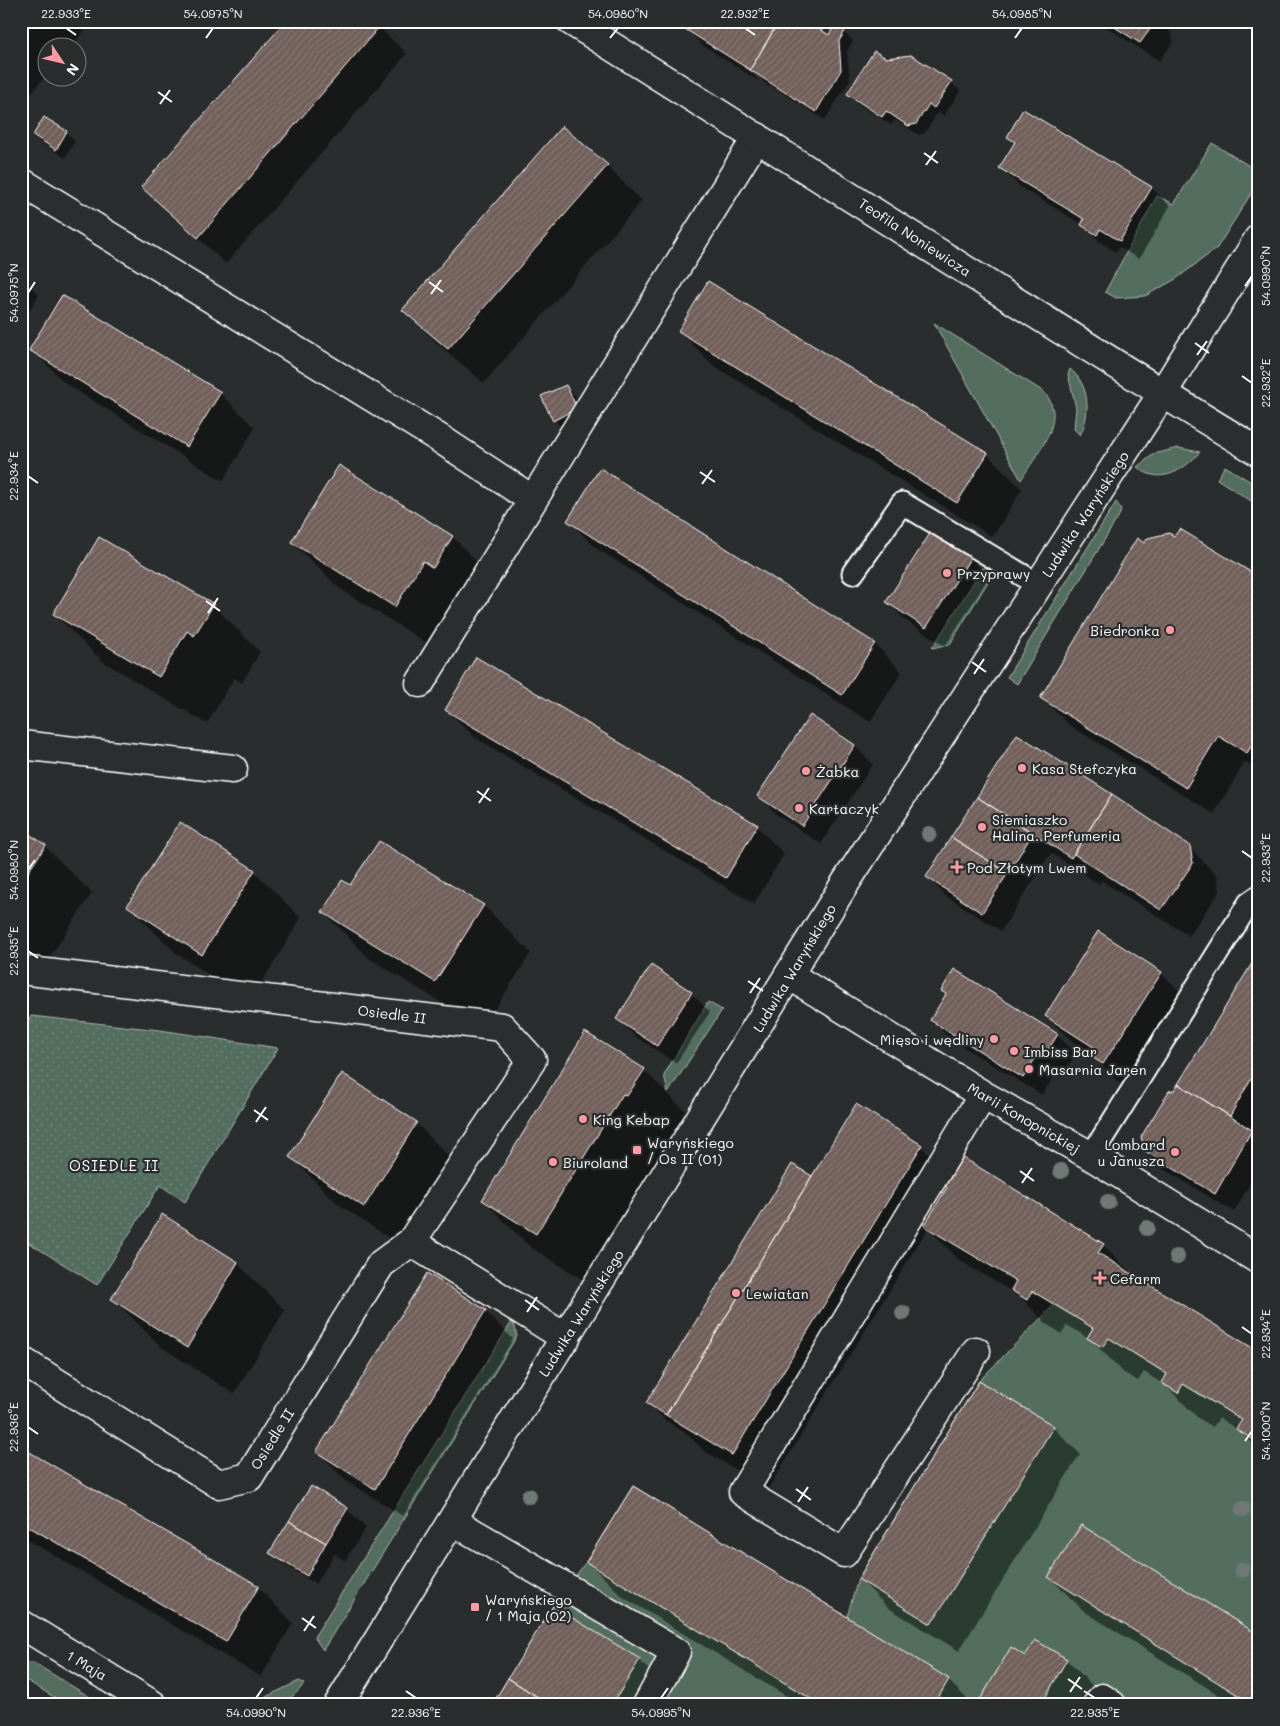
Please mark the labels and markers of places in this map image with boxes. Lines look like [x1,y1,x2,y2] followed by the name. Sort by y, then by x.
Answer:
[957,564,1030,583] place label: Przyprawy
[941,567,953,579] marker: Przyprawy
[1090,621,1160,640] place label: Biedronka
[1164,624,1176,636] marker: Biedronka
[1032,759,1137,778] place label: Kasa Stefczyka
[816,762,859,781] place label: Żabka
[1016,762,1028,774] marker: Kasa Stefczyka
[800,765,812,777] marker: Żabka
[809,799,879,818] place label: Kartaczyk
[793,802,805,814] marker: Kartaczyk
[992,810,1121,845] place label: Siemiaszko Halina. Perfumeria
[976,821,988,833] marker: Siemiaszko Halina. Perfumeria
[967,858,1086,877] place label: Pod Złotym Lwem
[951,861,963,873] marker: Pod Złotym Lwem
[880,1030,984,1049] place label: Mięso i wędliny
[988,1033,1000,1045] marker: Mięso i wędliny
[1024,1042,1097,1061] place label: Imbiss Bar
[1008,1045,1020,1057] marker: Imbiss Bar
[1039,1060,1147,1079] place label: Masarnia Jaren
[1023,1063,1035,1075] marker: Masarnia Jaren
[593,1110,670,1129] place label: King Kebap
[577,1113,589,1125] marker: King Kebap
[647,1133,734,1168] place label: Waryńskiego / Os II (01)
[1098,1135,1165,1170] place label: Lombard u Janusza
[631,1144,643,1156] marker: Waryńskiego / Os II (01)
[1169,1146,1181,1158] marker: Lombard u Janusza
[563,1153,628,1172] place label: Biuroland
[547,1156,559,1168] marker: Biuroland
[1110,1269,1161,1288] place label: Cefarm
[1094,1272,1106,1284] marker: Cefarm
[746,1284,809,1303] place label: Lewiatan
[730,1287,742,1299] marker: Lewiatan
[485,1590,572,1625] place label: Waryńskiego / 1 Maja (02)
[469,1601,481,1613] marker: Waryńskiego / 1 Maja (02)

